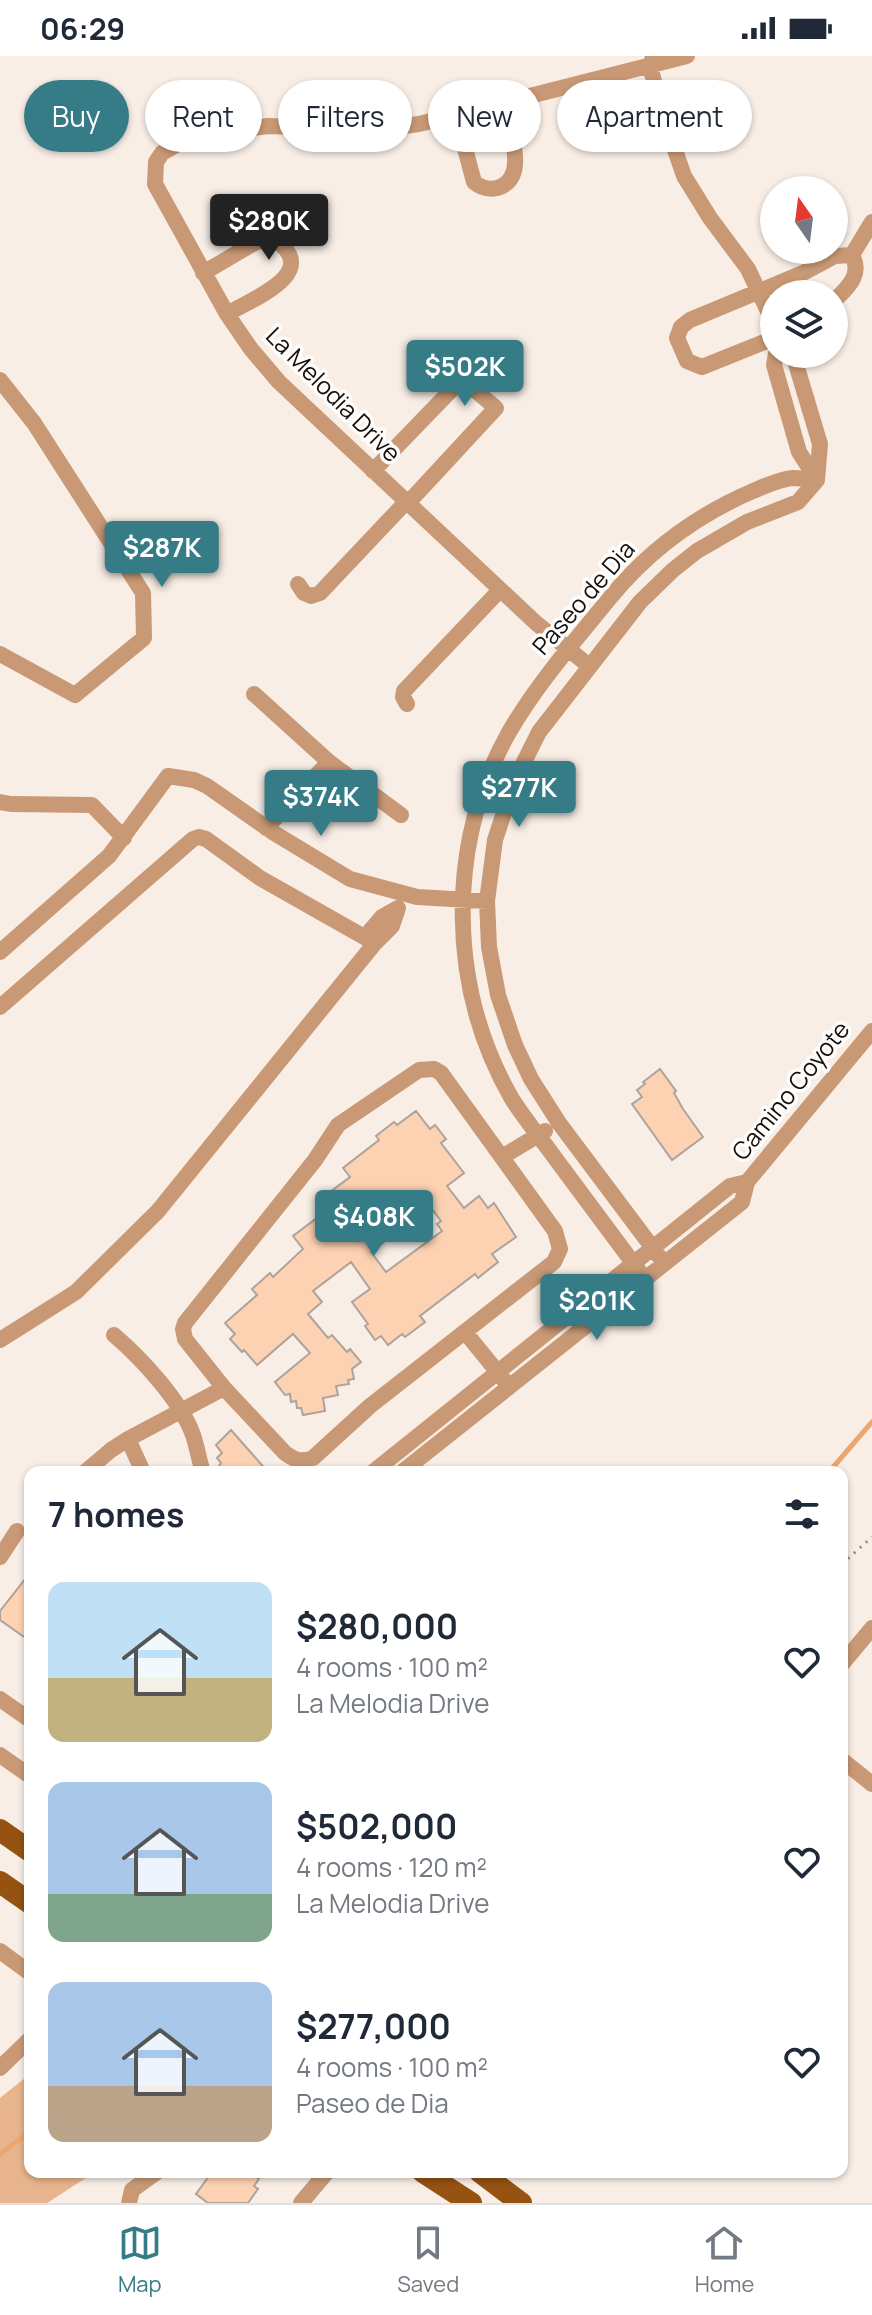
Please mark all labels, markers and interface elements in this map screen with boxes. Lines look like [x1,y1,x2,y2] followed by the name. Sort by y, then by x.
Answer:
[40,8,125,49] text: 06:29
[24,80,129,152] chip: Buy
[145,80,262,152] chip: Rent
[278,80,412,152] chip: Filters
[428,80,541,152] chip: New
[557,80,752,152] chip: Apartment
[760,176,848,264] north arrow
[760,176,848,368] map controls
[213,194,325,262] pin: $280K
[228,202,310,238] text: $280K
[760,280,848,368] button: layers
[259,319,409,469] street label: La Melodia Drive
[409,340,521,408] pin: $502K
[425,348,505,384] text: $502K
[106,521,218,589] pin: $287K
[123,529,201,565] text: $287K
[524,533,642,661] street label: Paseo de Dia
[463,761,575,829] pin: $277K
[481,769,557,805] text: $277K
[265,770,377,838] pin: $374K
[283,778,359,814] text: $374K
[723,1014,856,1167] street label: Camino Coyote
[318,1190,430,1258] pin: $408K
[333,1198,415,1234] text: $408K
[541,1274,653,1342] pin: $201K
[558,1282,636,1318] text: $201K
[48,1491,184,1537] text: 7 homes
[780,1492,824,1536] icon: filters
[296,1603,458,1649] text: $280,000
[112,1614,208,1710] icon: home
[780,1640,824,1684] icon: heart
[296,1649,488,1685] text: 4 rooms · 100 m²
[296,1685,489,1721] text: La Melodia Drive
[296,1803,457,1849] text: $502,000
[112,1814,208,1910] icon: home
[780,1840,824,1884] icon: heart
[296,1849,487,1885] text: 4 rooms · 120 m²
[296,1885,489,1921] text: La Melodia Drive
[296,2003,451,2049] text: $277,000
[112,2014,208,2110] icon: home
[780,2040,824,2084] icon: heart
[296,2049,488,2085] text: 4 rooms · 100 m²
[296,2085,449,2121] text: Paseo de Dia
[118,2221,162,2299] tab: Map
[397,2221,459,2299] tab: Saved
[695,2221,754,2299] tab: Home

